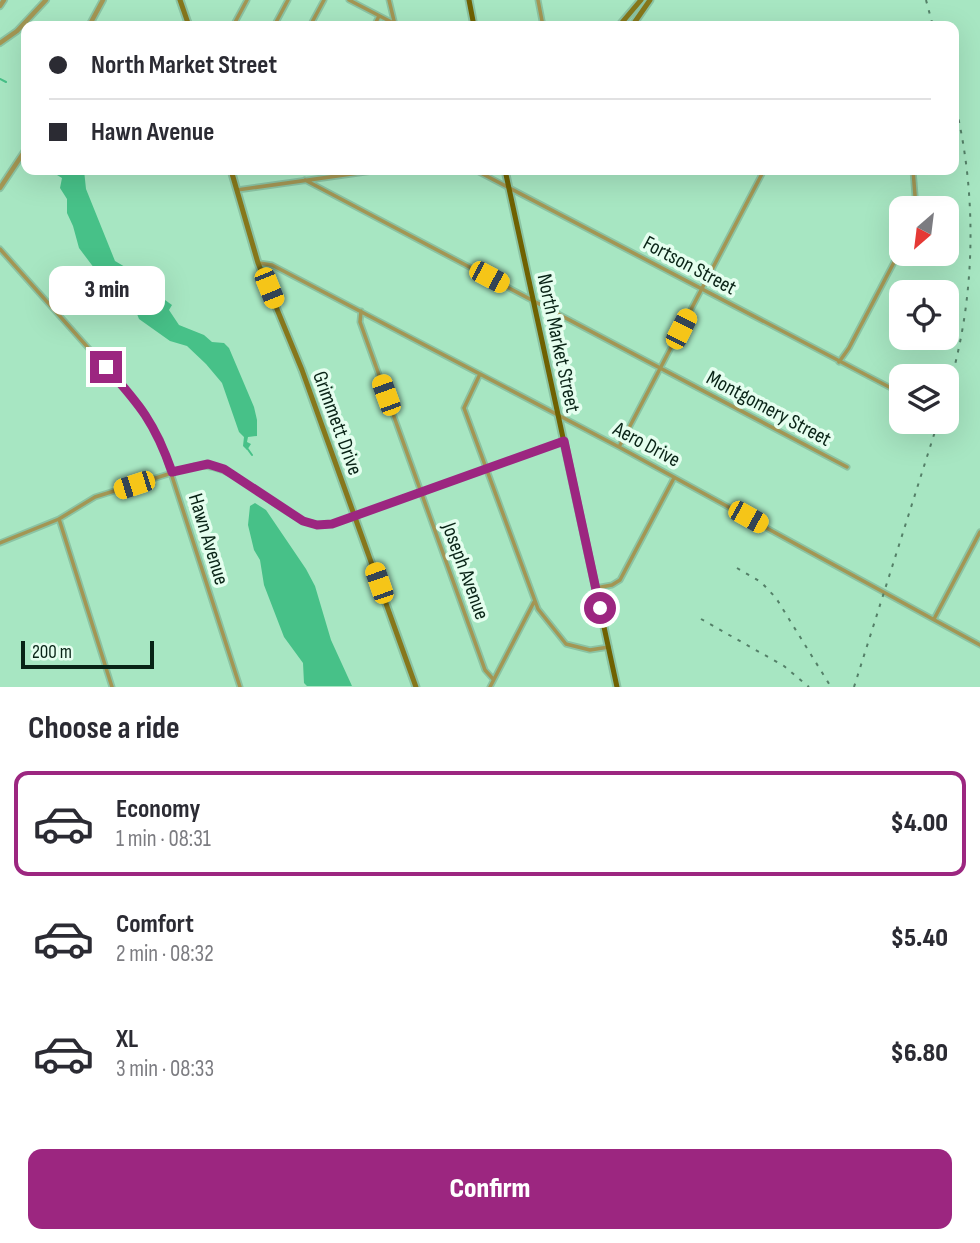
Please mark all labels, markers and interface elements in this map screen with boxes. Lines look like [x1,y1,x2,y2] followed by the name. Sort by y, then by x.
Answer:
[91,50,277,81] text: North Market Street
[91,117,214,148] text: Hawn Avenue
[889,196,959,266] north arrow
[889,196,959,434] map controls
[639,231,741,300] street label: Fortson Street
[466,258,513,296] car
[252,265,287,311] car
[48,266,164,314] callout: 3 min
[532,271,585,415] street label: North Market Street
[85,276,129,304] text: 3 min
[889,280,959,350] button: locate
[663,306,700,352] car
[90,351,122,383] route end
[889,364,959,434] button: layers
[702,365,835,452] street label: Montgomery Street
[307,368,368,478] street label: Grimmett Drive
[369,372,404,418] car
[608,416,684,472] street label: Aero Drive
[111,469,158,501] car
[183,490,234,588] street label: Hawn Avenue
[725,498,772,536] car
[436,518,495,623] street label: Joseph Avenue
[363,560,396,606] car
[584,592,616,624] route start
[21,638,154,669] scale bar
[32,641,72,664] text: 200 m
[28,709,180,748] text: Choose a ride
[32,792,95,855] icon: car
[116,794,200,825] text: Economy
[891,808,948,839] text: $4.00
[116,825,211,853] text: 1 min · 08:31
[32,907,95,970] icon: car
[116,909,194,940] text: Comfort
[891,923,948,954] text: $5.40
[116,940,214,968] text: 2 min · 08:32
[32,1022,95,1085] icon: car
[116,1024,138,1055] text: XL
[890,1038,948,1069] text: $6.80
[116,1055,214,1083] text: 3 min · 08:33
[28,1149,952,1229] button: Confirm

